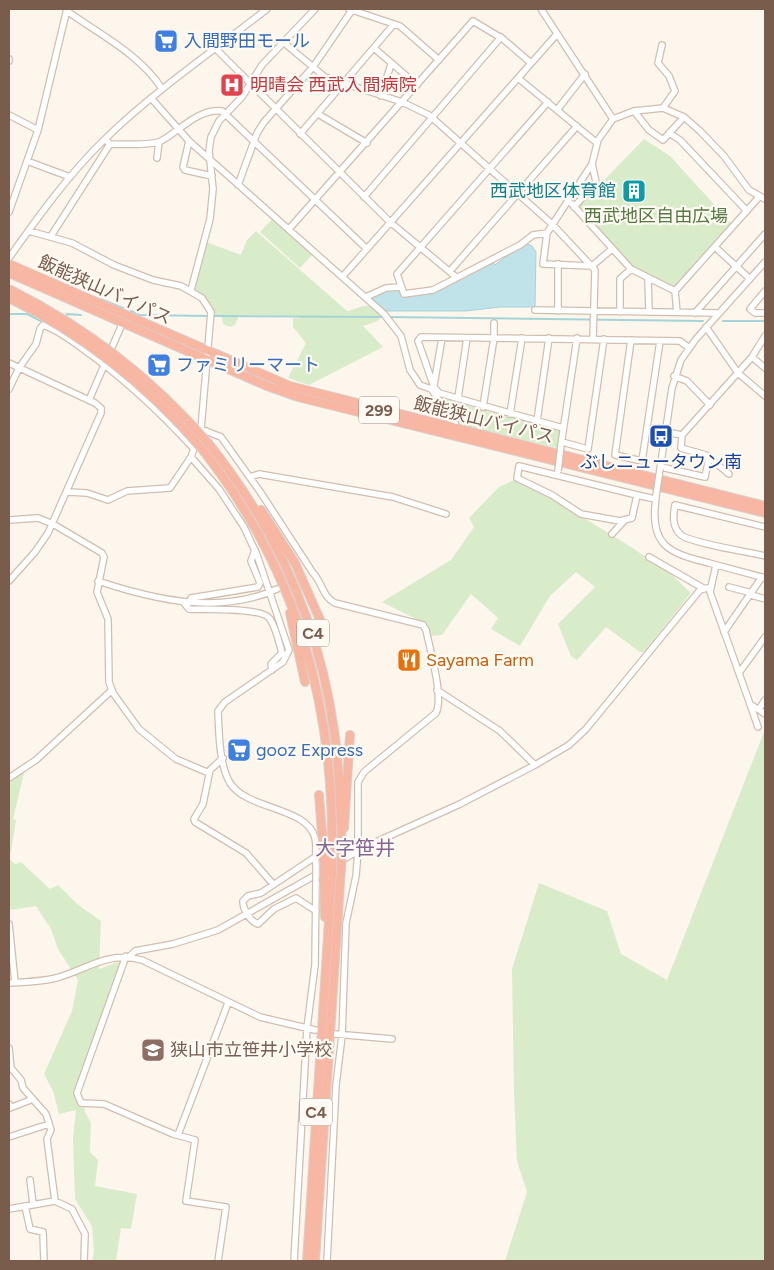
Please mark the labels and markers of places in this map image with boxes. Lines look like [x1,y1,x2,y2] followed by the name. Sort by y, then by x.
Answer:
[153,28,179,54] supermarket icon: 入間野田モール
[184,30,310,52] place label: 入間野田モール
[219,72,245,98] hospital icon: 明晴会 西武入間病院
[250,74,416,96] place label: 明晴会 西武入間病院
[621,178,647,204] building icon: 西武地区体育館
[490,180,616,202] place label: 西武地区体育館
[146,352,172,378] supermarket icon: ファミリーマート
[176,354,320,376] place label: ファミリーマート
[648,423,674,449] bus stop icon: ぶしニュータウン南
[580,451,742,473] place label: ぶしニュータウン南
[396,647,422,673] restaurant icon: Sayama Farm
[426,649,534,671] place label: Sayama Farm
[226,737,252,763] supermarket icon: gooz Express
[256,739,363,761] place label: gooz Express
[140,1037,166,1063] school or university icon: 狭山市立笹井小学校
[170,1039,332,1061] place label: 狭山市立笹井小学校

